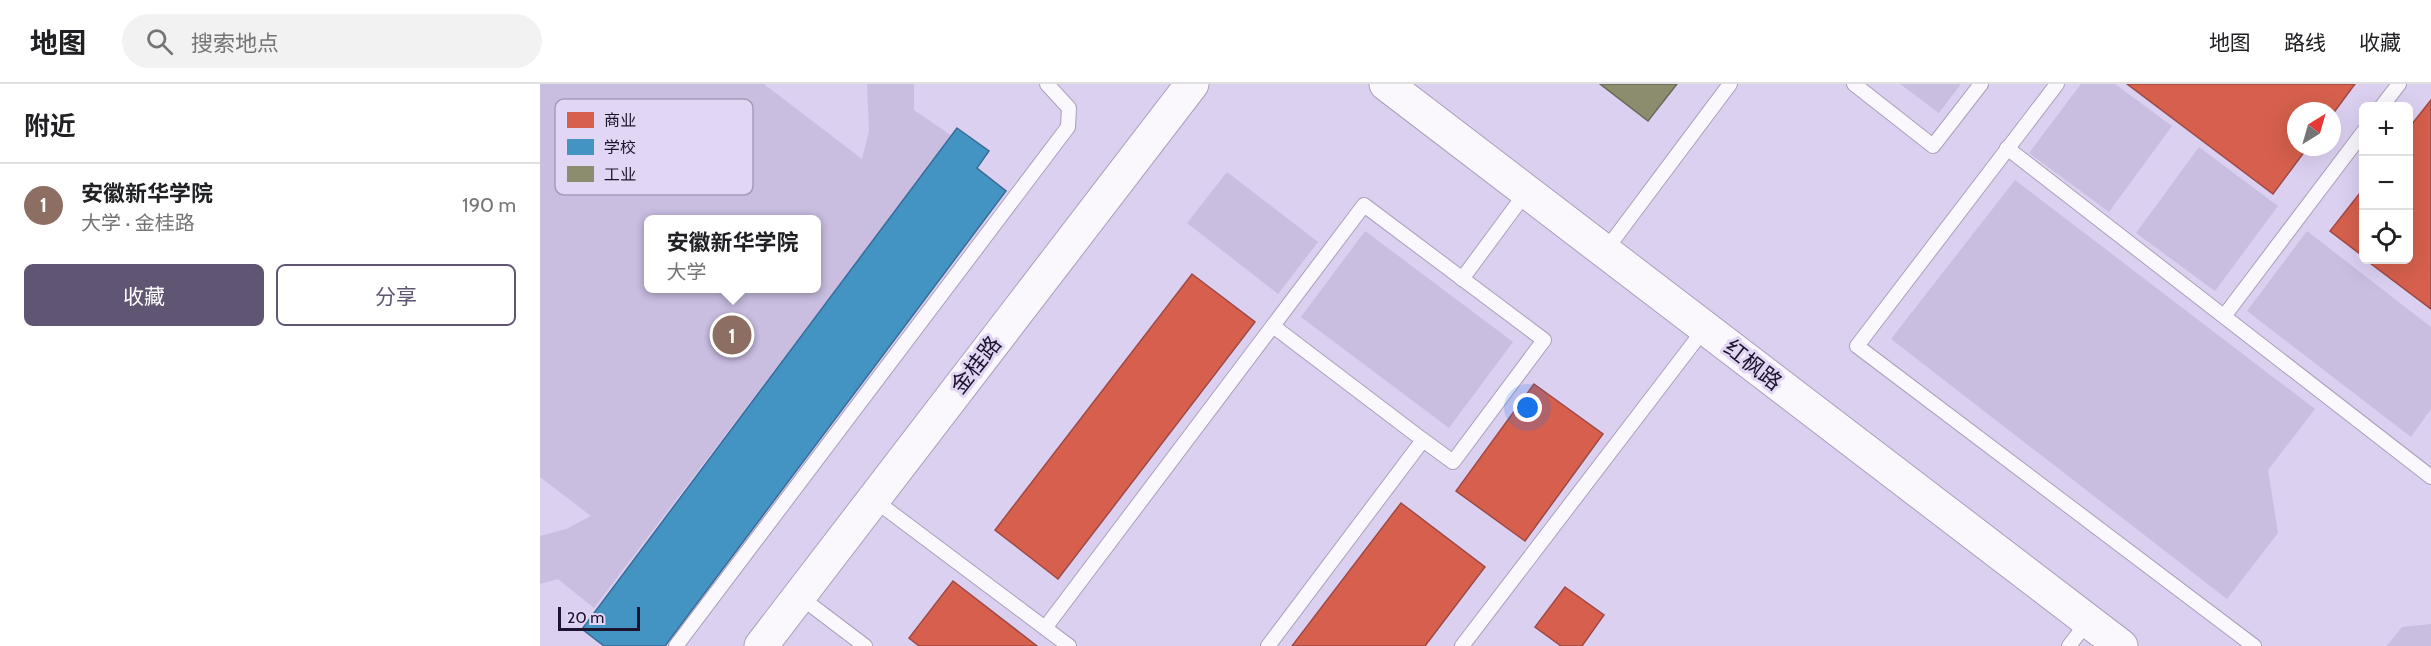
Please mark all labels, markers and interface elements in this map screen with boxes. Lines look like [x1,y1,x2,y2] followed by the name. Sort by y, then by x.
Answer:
[122,14,542,68] search box
[143,25,176,58] icon: search
[30,26,86,60] text: 地图
[191,30,279,57] text: 搜索地点
[2209,30,2251,55] text: 地图
[2284,30,2326,55] text: 路线
[2359,30,2401,55] text: 收藏
[555,99,753,195] legend
[2287,102,2341,156] north arrow
[2359,102,2413,264] map controls
[2359,102,2413,156] button: +
[24,110,76,142] text: 附近
[604,111,636,130] text: 商业
[604,138,636,157] text: 学校
[2359,156,2413,210] button: −
[604,165,636,184] text: 工业
[81,180,213,207] text: 安徽新华学院
[40,193,47,217] text: 1
[462,193,516,217] text: 190 m
[2359,210,2413,264] button: locate
[81,211,195,235] text: 大学 · 金桂路
[644,215,821,293] popup
[666,229,799,256] text: 安徽新华学院
[666,260,706,284] text: 大学
[24,264,264,326] button: 收藏
[276,264,516,326] button: 分享
[712,312,752,358] pin: 1
[945,331,1007,399] street label: 金桂路
[1719,334,1787,396] street label: 红枫路
[1513,393,1542,422] your location
[558,604,640,632] scale bar
[567,608,604,627] text: 20 m

